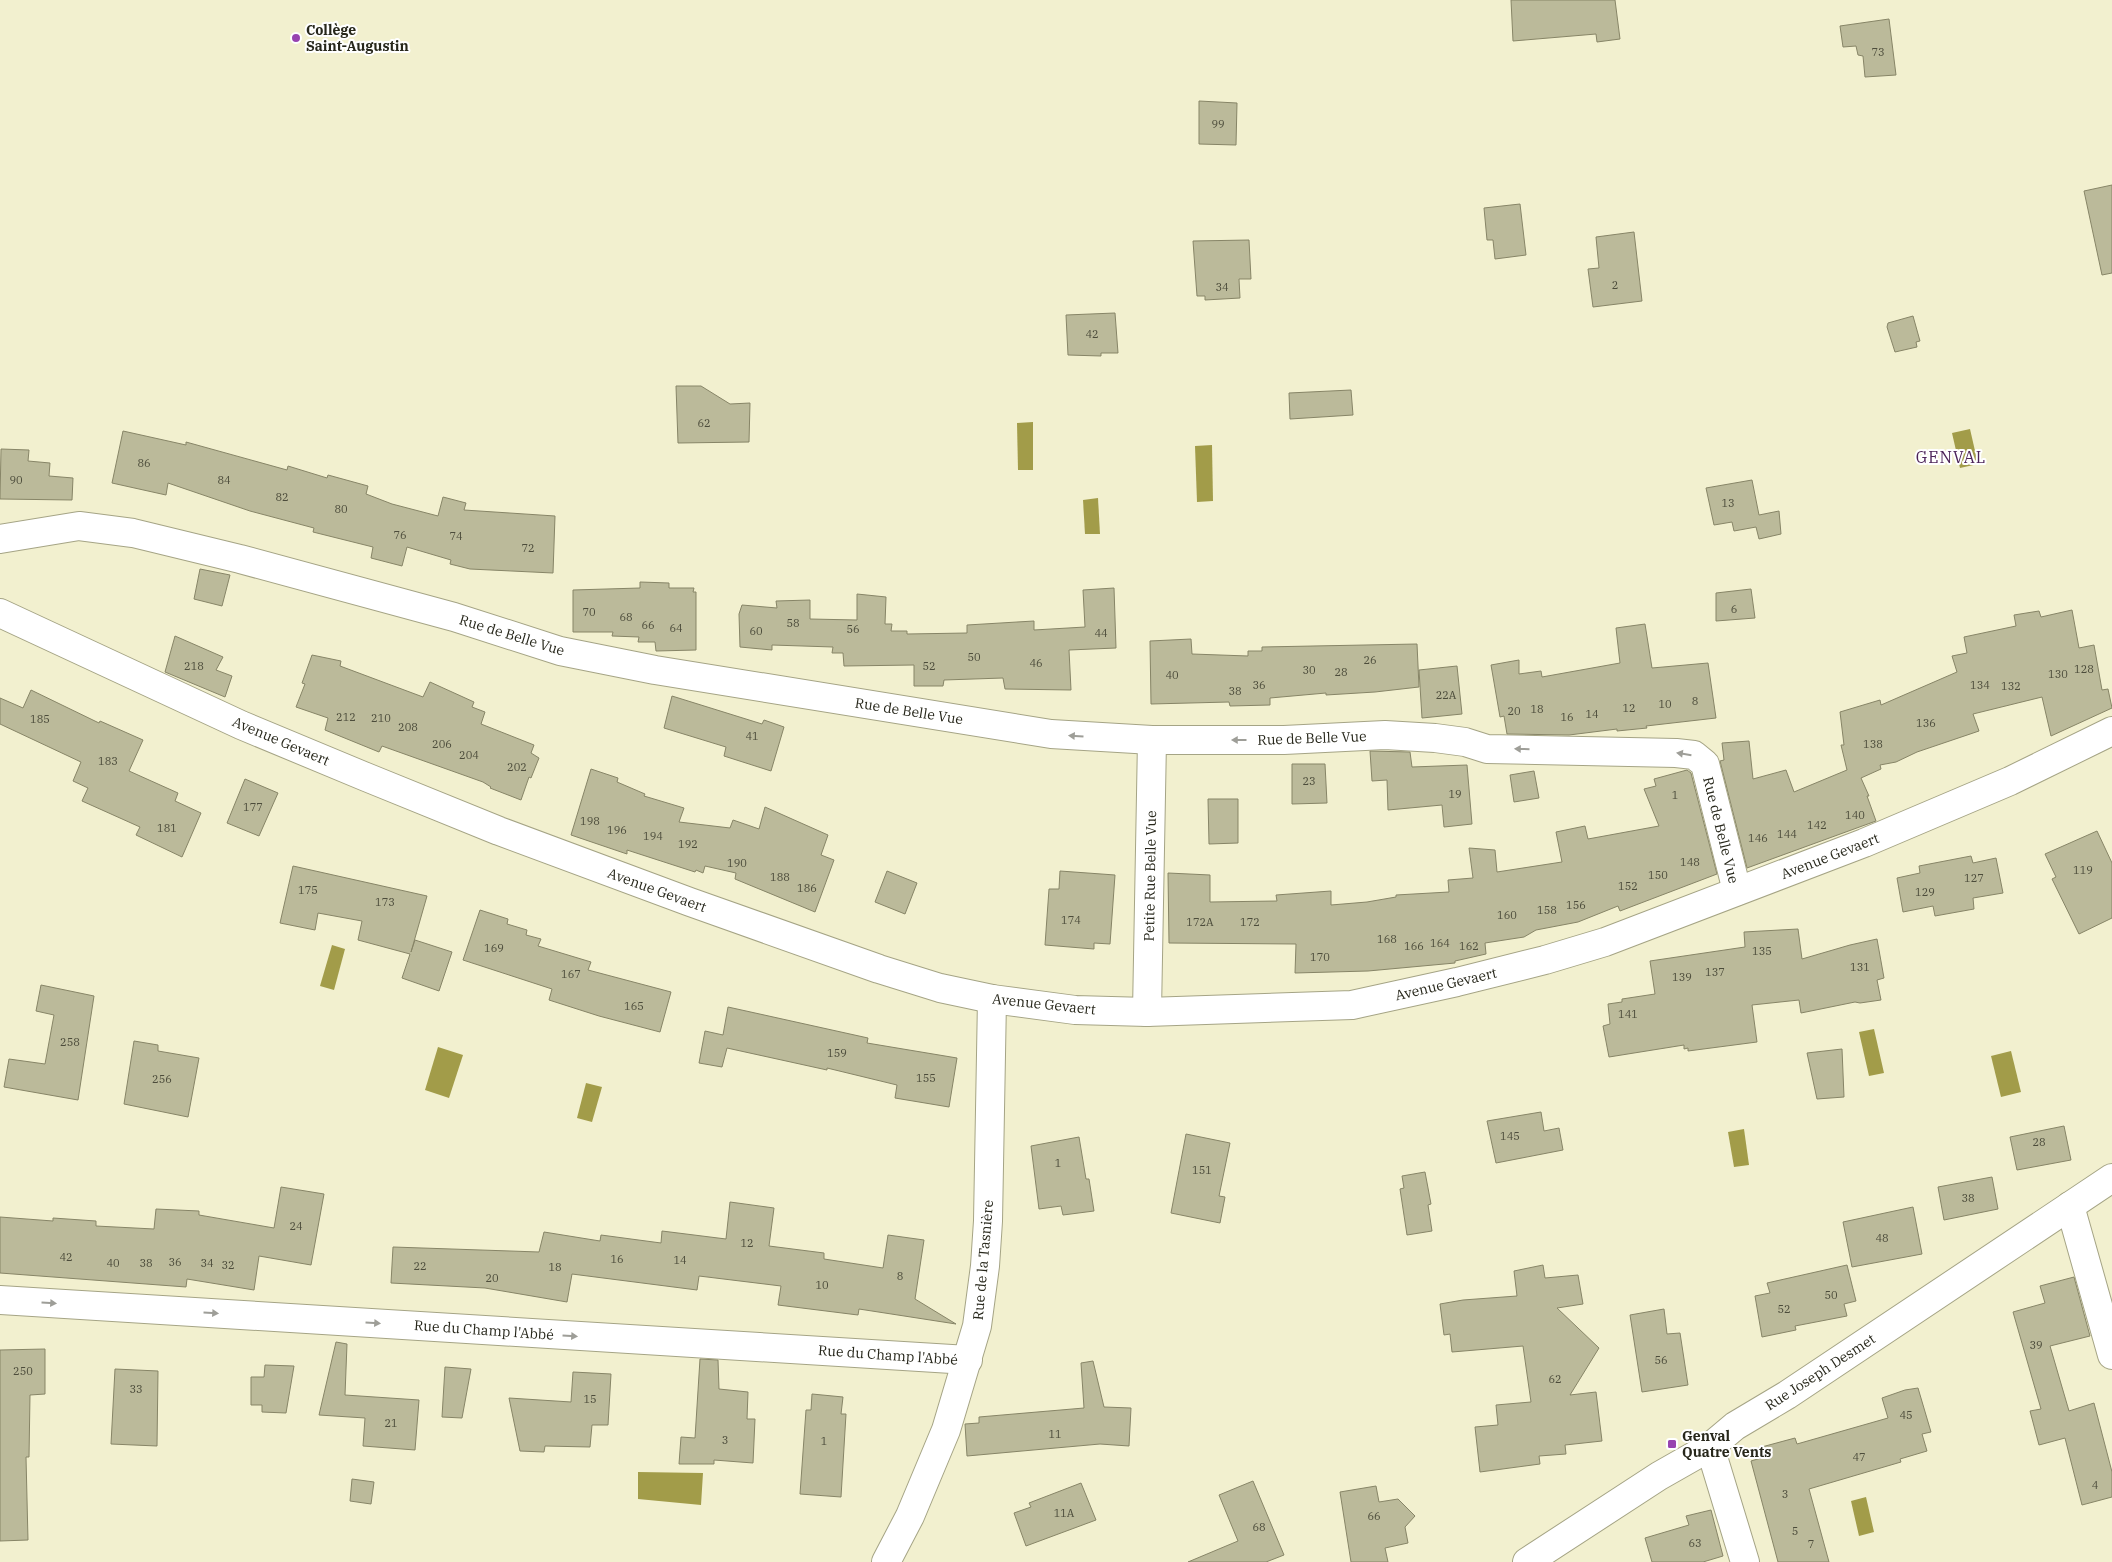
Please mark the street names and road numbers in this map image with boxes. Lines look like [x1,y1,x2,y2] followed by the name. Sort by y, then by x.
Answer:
[457,610,567,660] street label: Rue de Belle Vue
[854,694,964,728] street label: Rue de Belle Vue
[230,712,332,770] street label: Avenue Gevaert
[1257,727,1367,749] street label: Rue de Belle Vue
[1699,775,1743,885] street label: Rue de Belle Vue
[1140,810,1160,942] street label: Petite Rue Belle Vue
[1778,829,1882,883] street label: Avenue Gevaert
[605,864,709,916] street label: Avenue Gevaert
[1393,964,1499,1004] street label: Avenue Gevaert
[991,990,1097,1018] street label: Avenue Gevaert
[969,1199,997,1321] street label: Rue de la Tasnière
[413,1316,555,1344] street label: Rue du Champ l'Abbé
[1761,1330,1879,1414] street label: Rue Joseph Desmet
[817,1341,959,1369] street label: Rue du Champ l'Abbé

